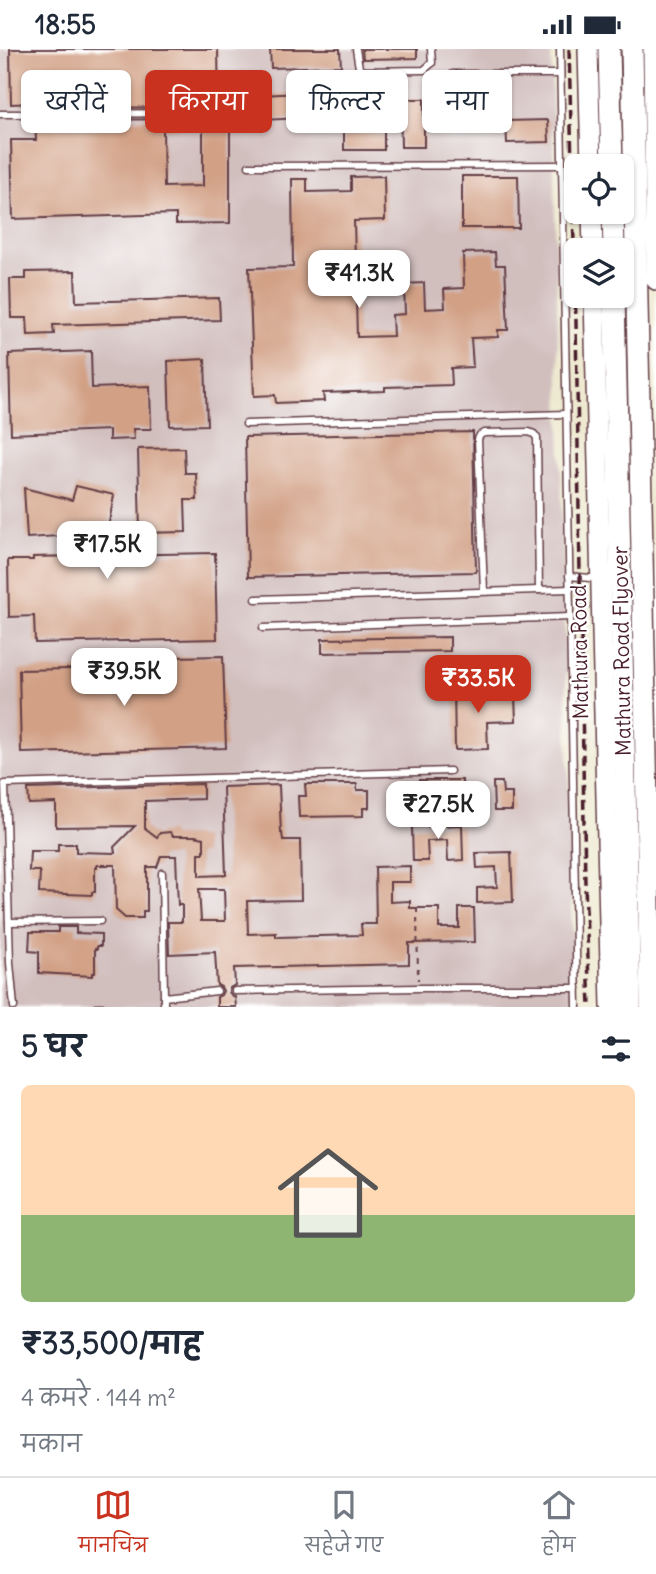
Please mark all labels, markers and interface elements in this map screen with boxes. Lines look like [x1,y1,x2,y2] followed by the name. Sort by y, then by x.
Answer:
[35,8,96,41] text: 18:55
[21,70,131,133] chip: खरीदें
[145,70,272,133] chip: किराया
[286,70,408,133] chip: फ़िल्टर
[422,70,512,133] chip: नया
[564,154,634,308] map controls
[564,154,634,224] button: locate
[564,238,634,308] button: layers
[302,251,416,310] pin: ₹41.3K
[324,258,394,287] text: ₹41.3K
[50,521,164,581] pin: ₹17.5K
[73,529,141,558] text: ₹17.5K
[606,545,637,756] street label: Mathura Road Flyover
[565,584,594,720] street label: Mathura Road
[67,649,181,708] pin: ₹39.5K
[421,655,535,715] pin: ₹33.5K
[87,656,161,685] text: ₹39.5K
[441,663,515,692] text: ₹33.5K
[381,781,495,841] pin: ₹27.5K
[402,789,474,818] text: ₹27.5K
[21,1027,85,1065] text: 5 घर
[597,1030,635,1068] icon: filters
[265,1130,391,1256] icon: home
[21,1324,202,1362] text: ₹33,500/माह
[21,1383,176,1412] text: 4 कमरे · 144 m²
[21,1429,82,1458] text: मकान
[78,1486,148,1566] tab: मानचित्र
[305,1486,383,1566] tab: सहेजे गए
[540,1486,578,1566] tab: होम

